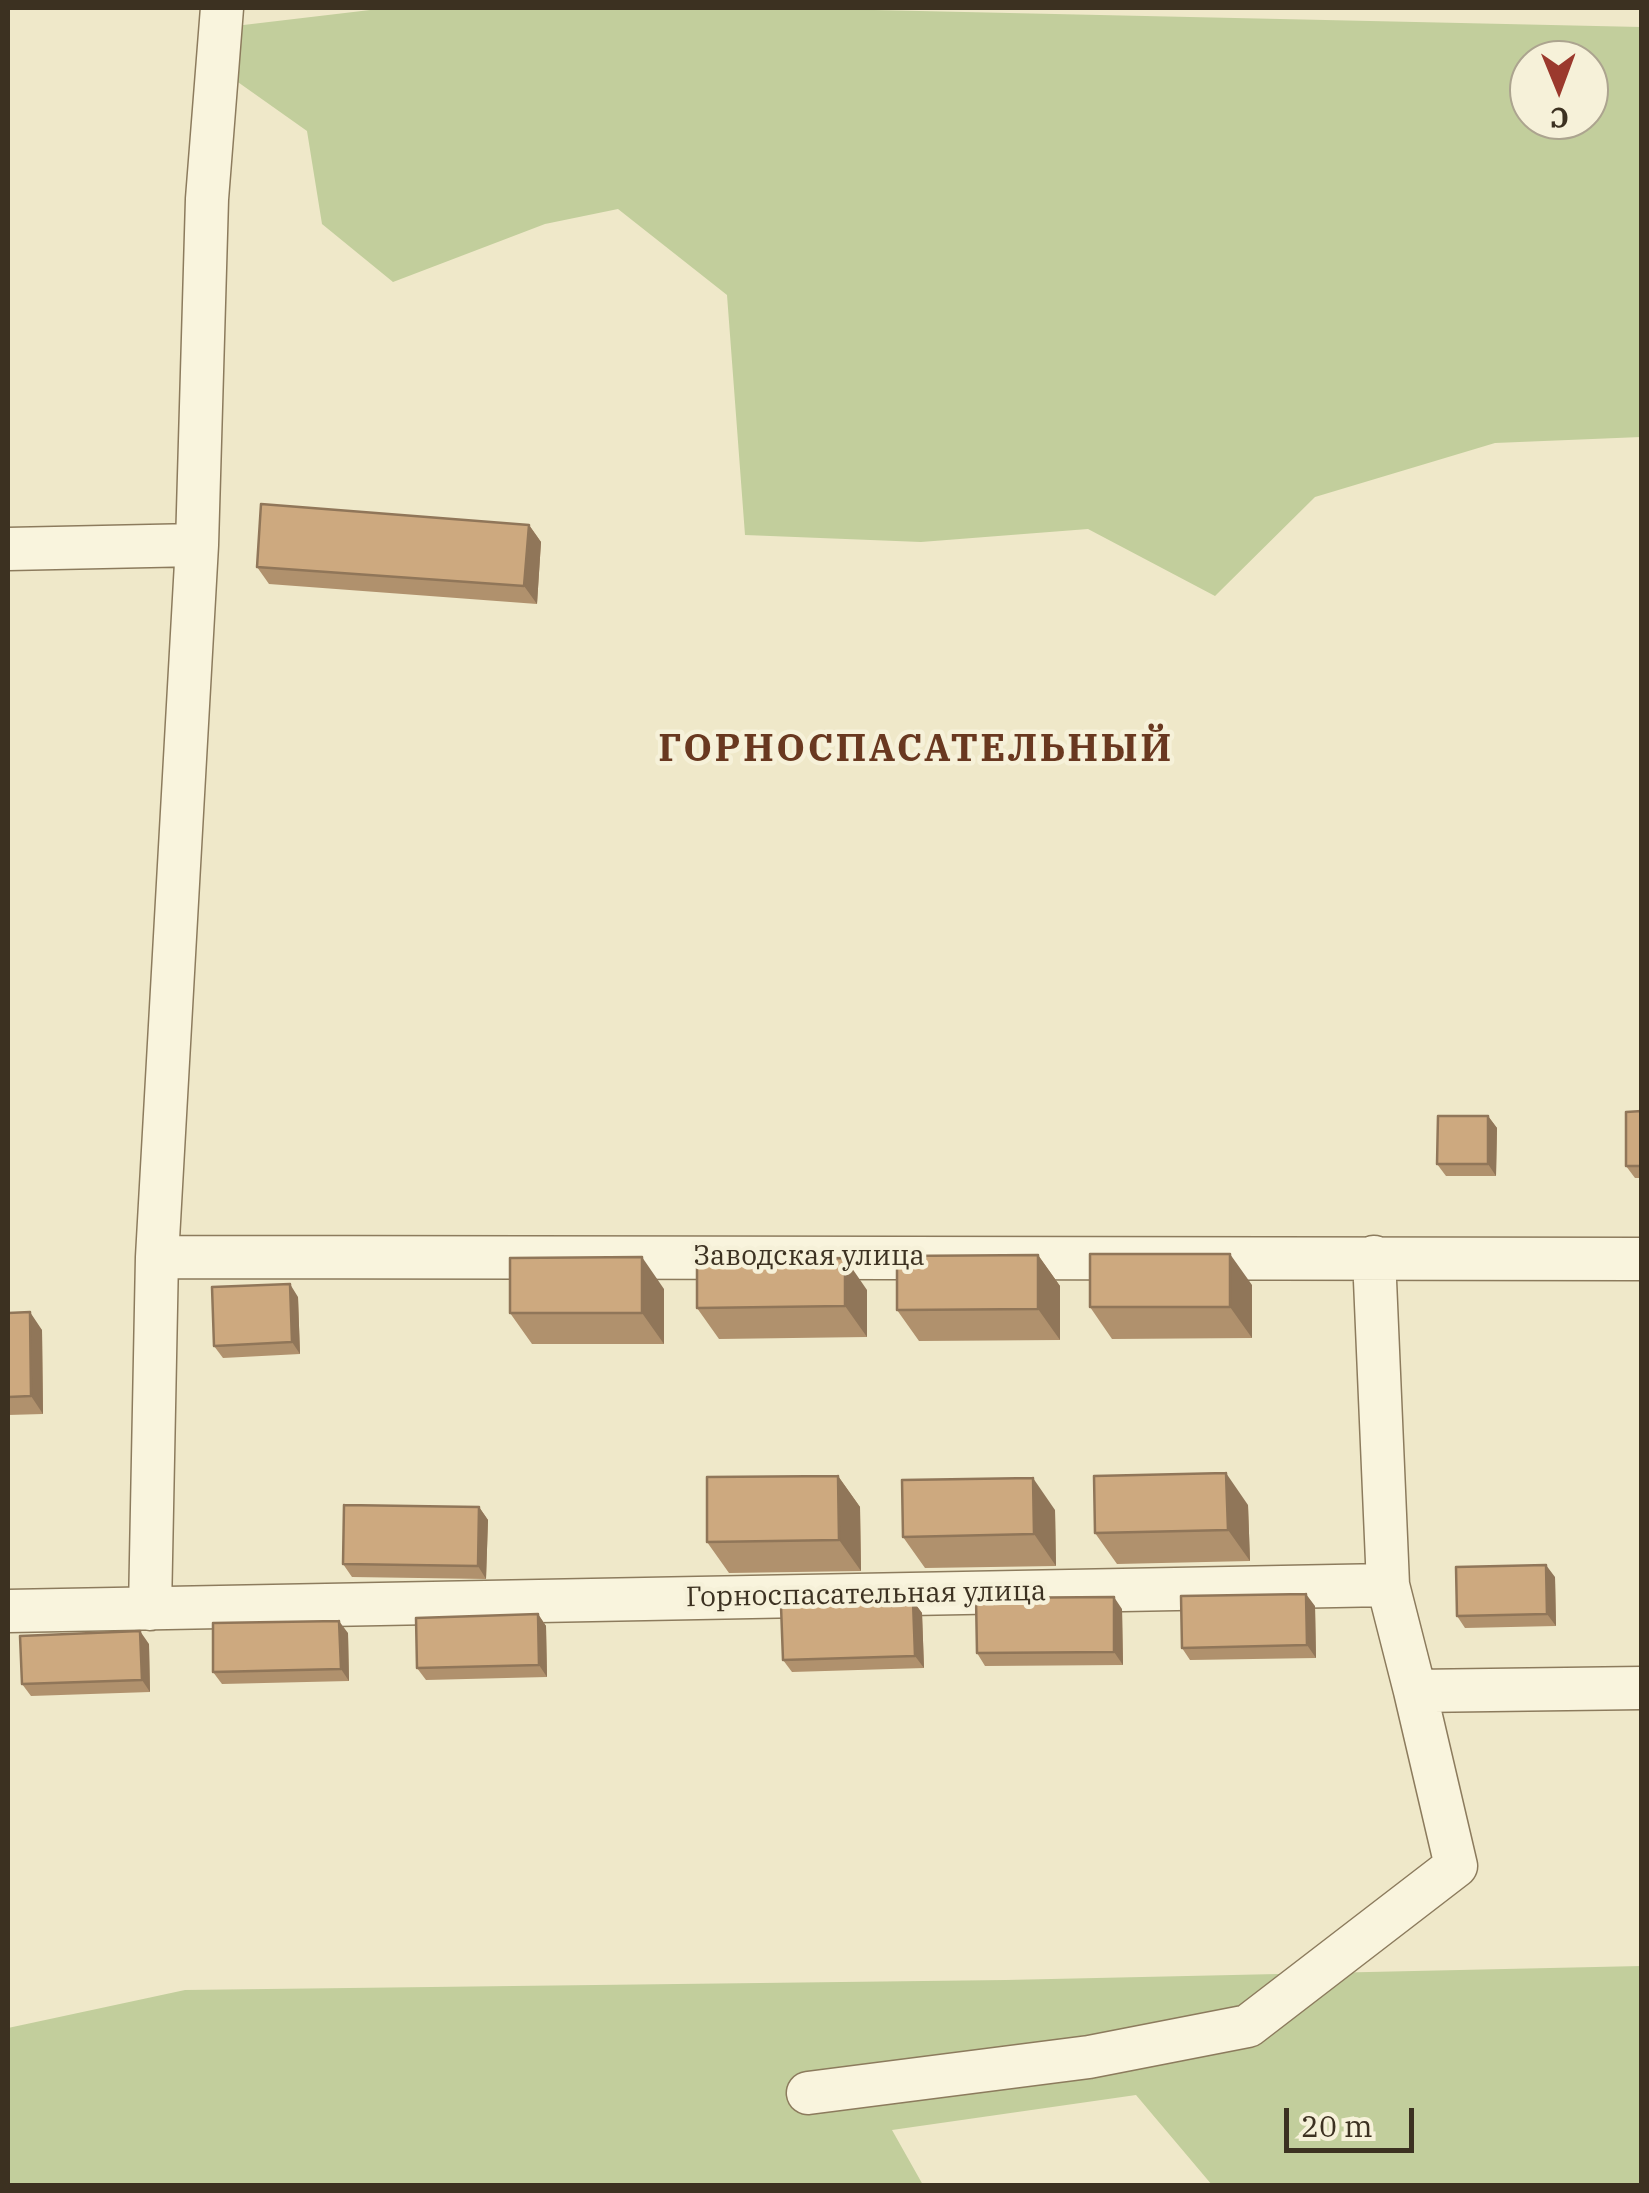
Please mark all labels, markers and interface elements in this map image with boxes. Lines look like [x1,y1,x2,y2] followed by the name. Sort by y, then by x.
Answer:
[1509,40,1609,140] north arrow
[1550,100,1569,137] text: С
[658,727,1174,773] district label: ГОРНОСПАСАТЕЛЬНЫЙ
[693,1240,925,1274] street label: Заводская улица
[686,1575,1046,1615] street label: Горноспасательная улица
[1289,2088,1419,2150] scale bar
[1301,2106,1373,2145] text: 20 m

